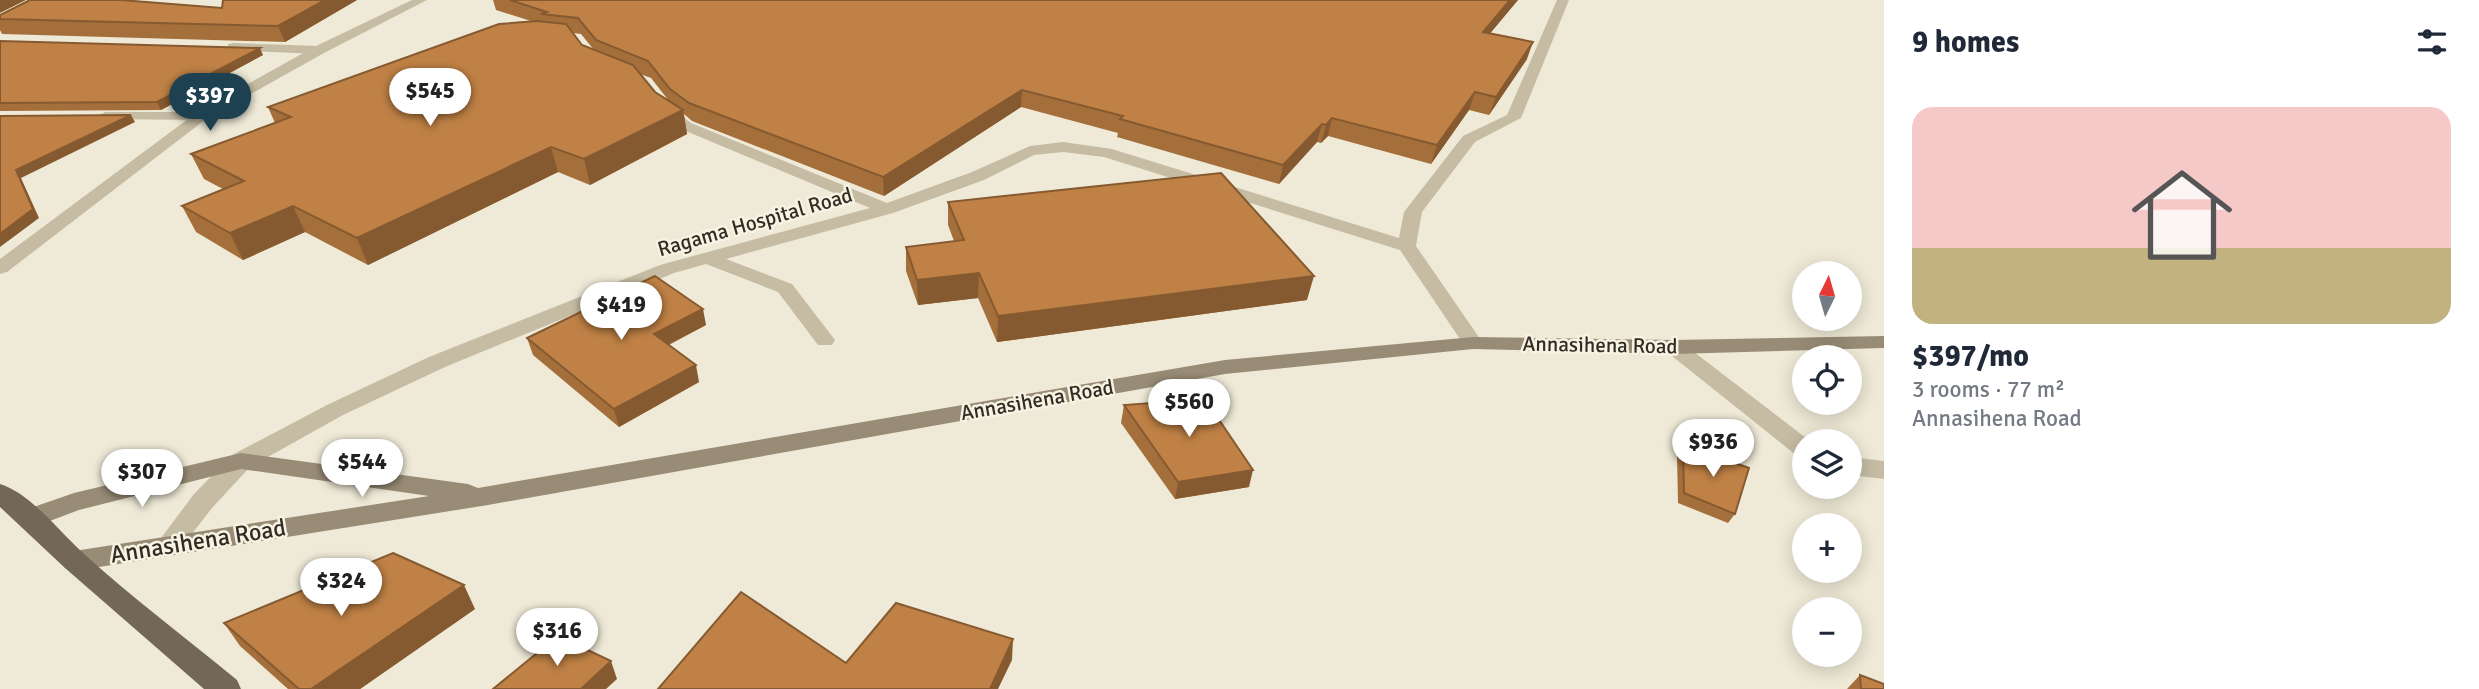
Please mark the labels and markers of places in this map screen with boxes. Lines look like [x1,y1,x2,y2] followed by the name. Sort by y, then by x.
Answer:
[389,68,471,128] pin: $545
[169,74,251,133] pin: $397
[580,282,662,342] pin: $419
[1148,380,1230,439] pin: $560
[1672,420,1754,479] pin: $936
[321,440,403,499] pin: $544
[101,449,183,509] pin: $307
[300,558,382,618] pin: $324
[516,608,598,668] pin: $316

